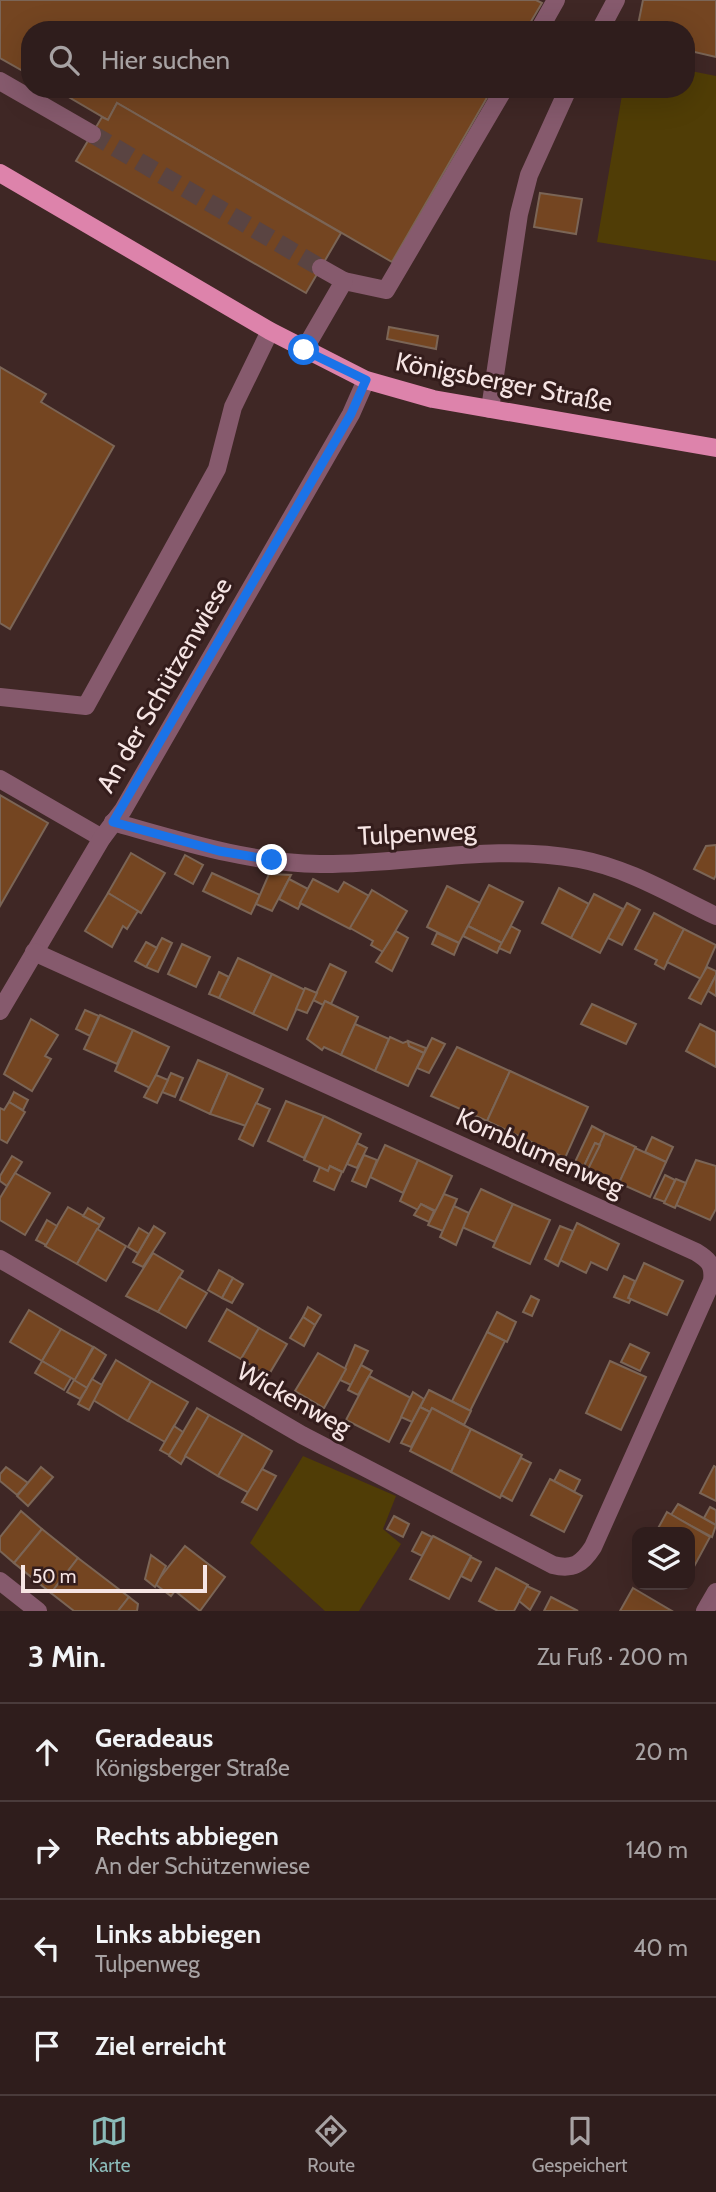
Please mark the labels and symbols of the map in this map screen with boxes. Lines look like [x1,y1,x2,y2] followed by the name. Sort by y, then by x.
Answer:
[288,334,319,365] route start
[393,345,615,419] street label: Königsberger Straße
[89,572,239,798] street label: An der Schützenwiese
[357,814,478,852] street label: Tulpenweg
[256,844,287,875] route end
[451,1101,630,1204] street label: Kornblumenweg
[231,1355,358,1444] street label: Wickenweg
[21,1562,206,1594] scale bar

